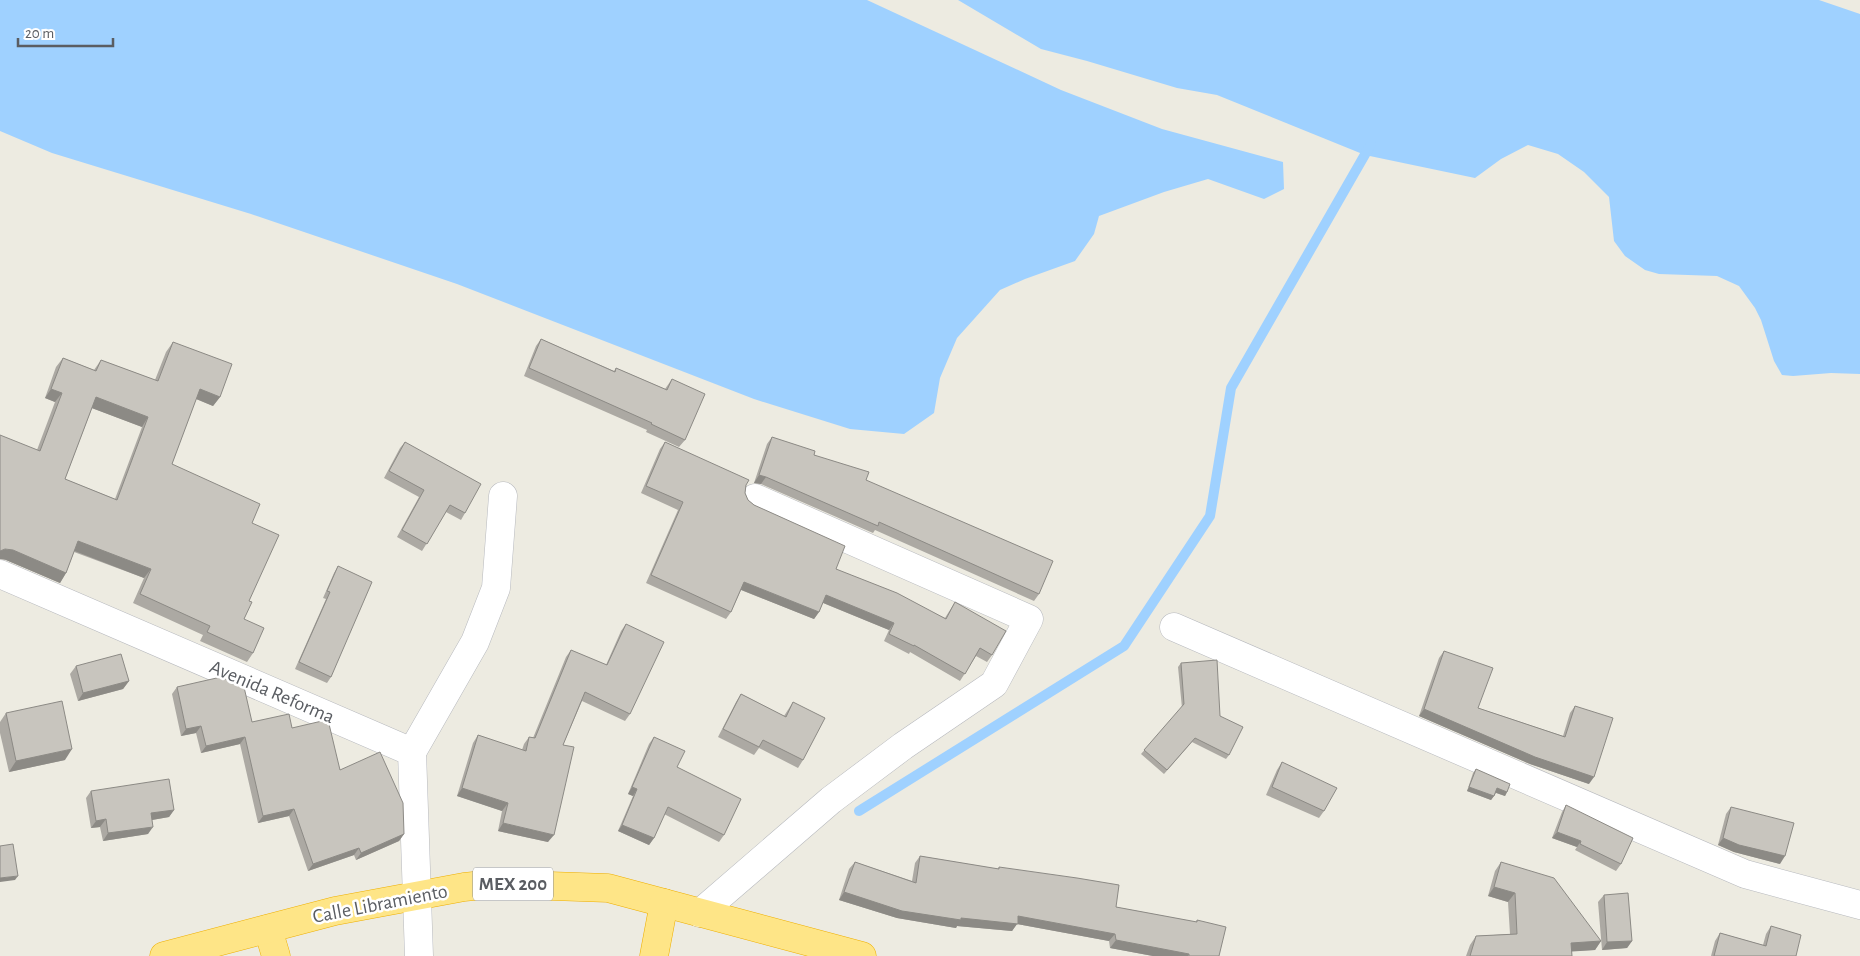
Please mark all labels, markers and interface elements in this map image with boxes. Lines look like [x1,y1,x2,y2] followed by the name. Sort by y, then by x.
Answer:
[18,15,112,47] scale bar
[25,26,54,41] text: 20 m
[207,657,337,727] street label: Avenida Reforma
[473,868,553,901] road number: MEX 200
[311,881,449,927] street label: Calle Libramiento

